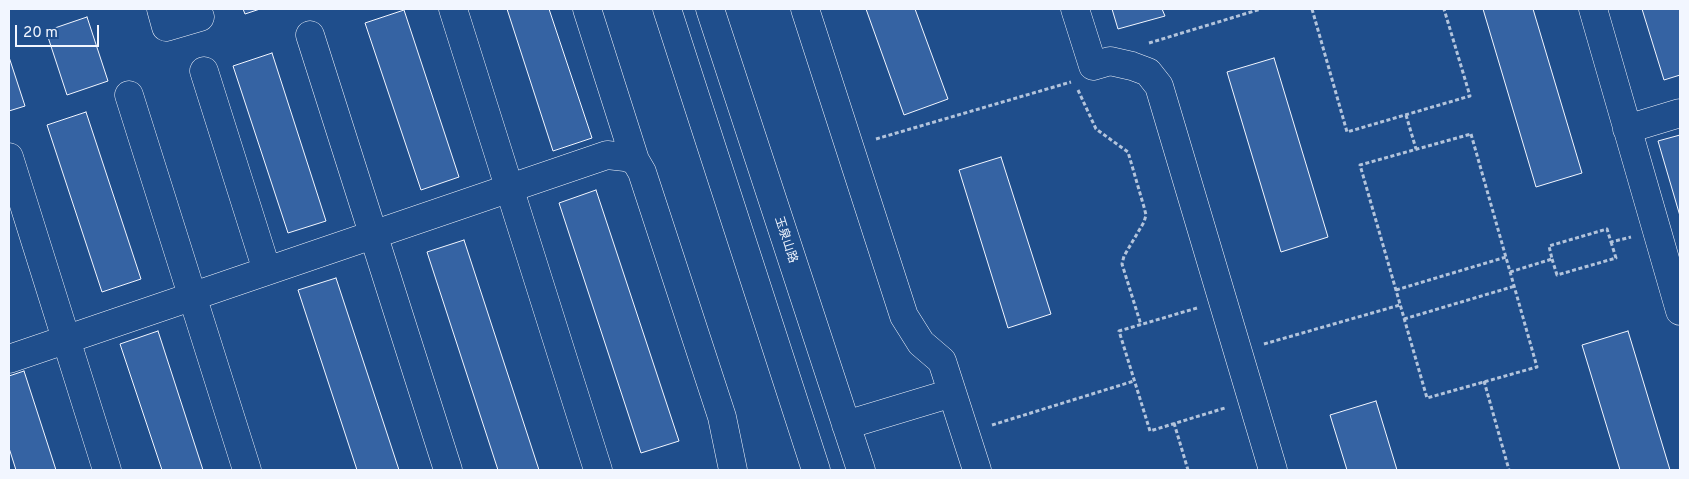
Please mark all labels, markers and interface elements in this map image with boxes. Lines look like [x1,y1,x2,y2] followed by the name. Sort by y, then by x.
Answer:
[18,15,101,47] scale bar
[23,24,58,43] text: 20 m
[771,215,799,265] street label: 玉泉山路

